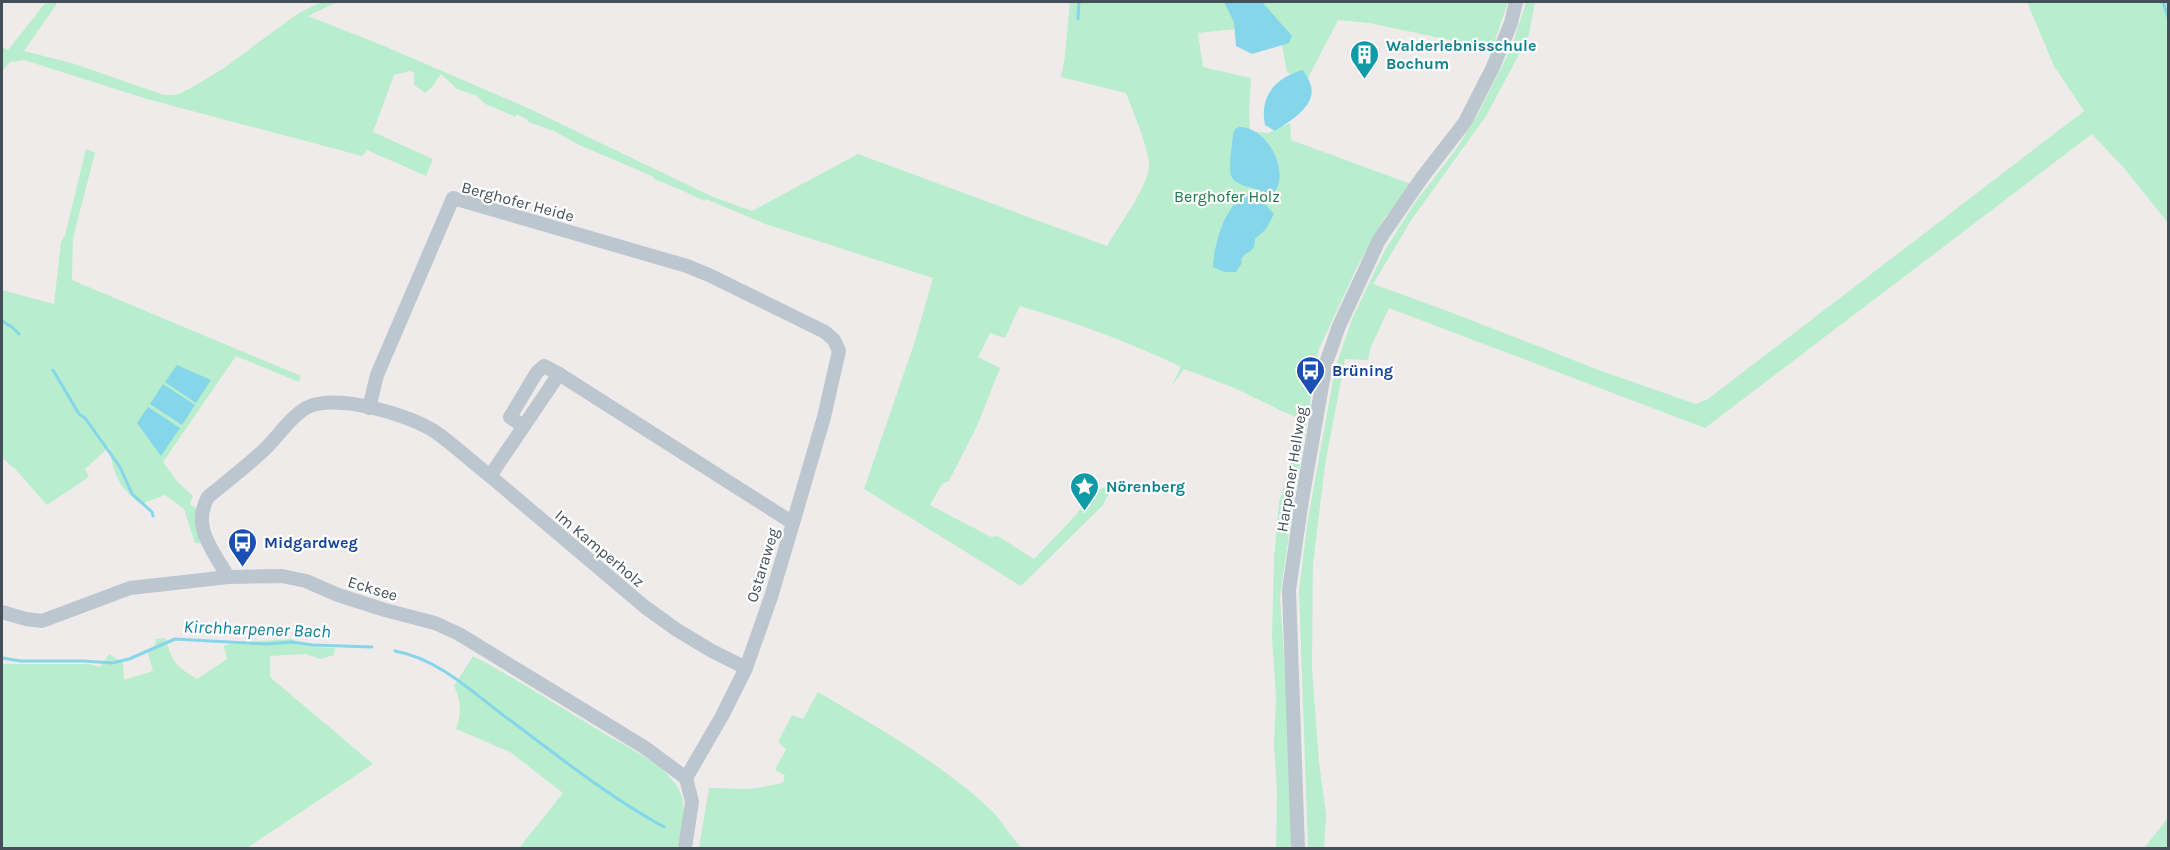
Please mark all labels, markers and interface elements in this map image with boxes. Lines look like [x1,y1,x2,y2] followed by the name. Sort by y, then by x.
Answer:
[1386,36,1536,73] place label: Walderlebnisschule Bochum
[1349,38,1381,80] building icon: Walderlebnisschule Bochum
[459,177,576,226] street label: Berghofer Heide
[1174,187,1280,206] park label: Berghofer Holz
[1295,354,1327,396] bus stop icon: Brüning
[1332,361,1393,380] place label: Brüning
[1272,405,1311,533] street label: Harpener Hellweg
[1069,470,1101,512] place icon: Nörenberg
[1106,477,1185,496] place label: Nörenberg
[551,506,648,591] street label: Im Kamperholz
[227,526,259,568] bus stop icon: Midgardweg
[742,526,783,605] street label: Ostaraweg
[264,533,358,552] place label: Midgardweg
[346,572,400,605] street label: Ecksee
[183,615,331,643] water label: Kirchharpener Bach

